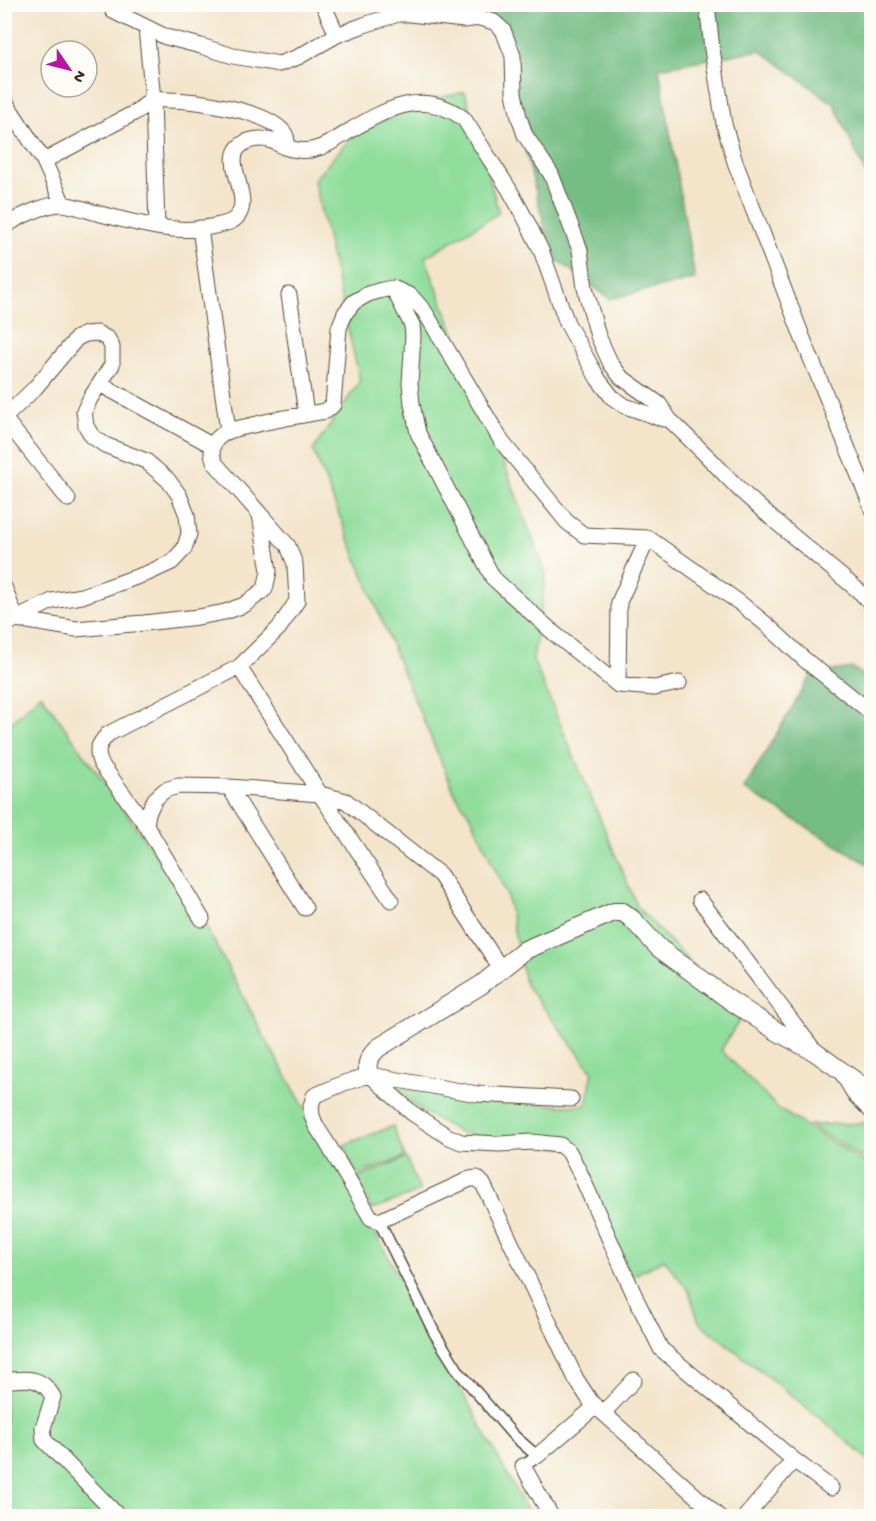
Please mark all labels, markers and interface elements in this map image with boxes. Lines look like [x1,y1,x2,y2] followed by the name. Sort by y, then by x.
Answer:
[39,39,99,99] north arrow
[67,66,89,86] text: N

